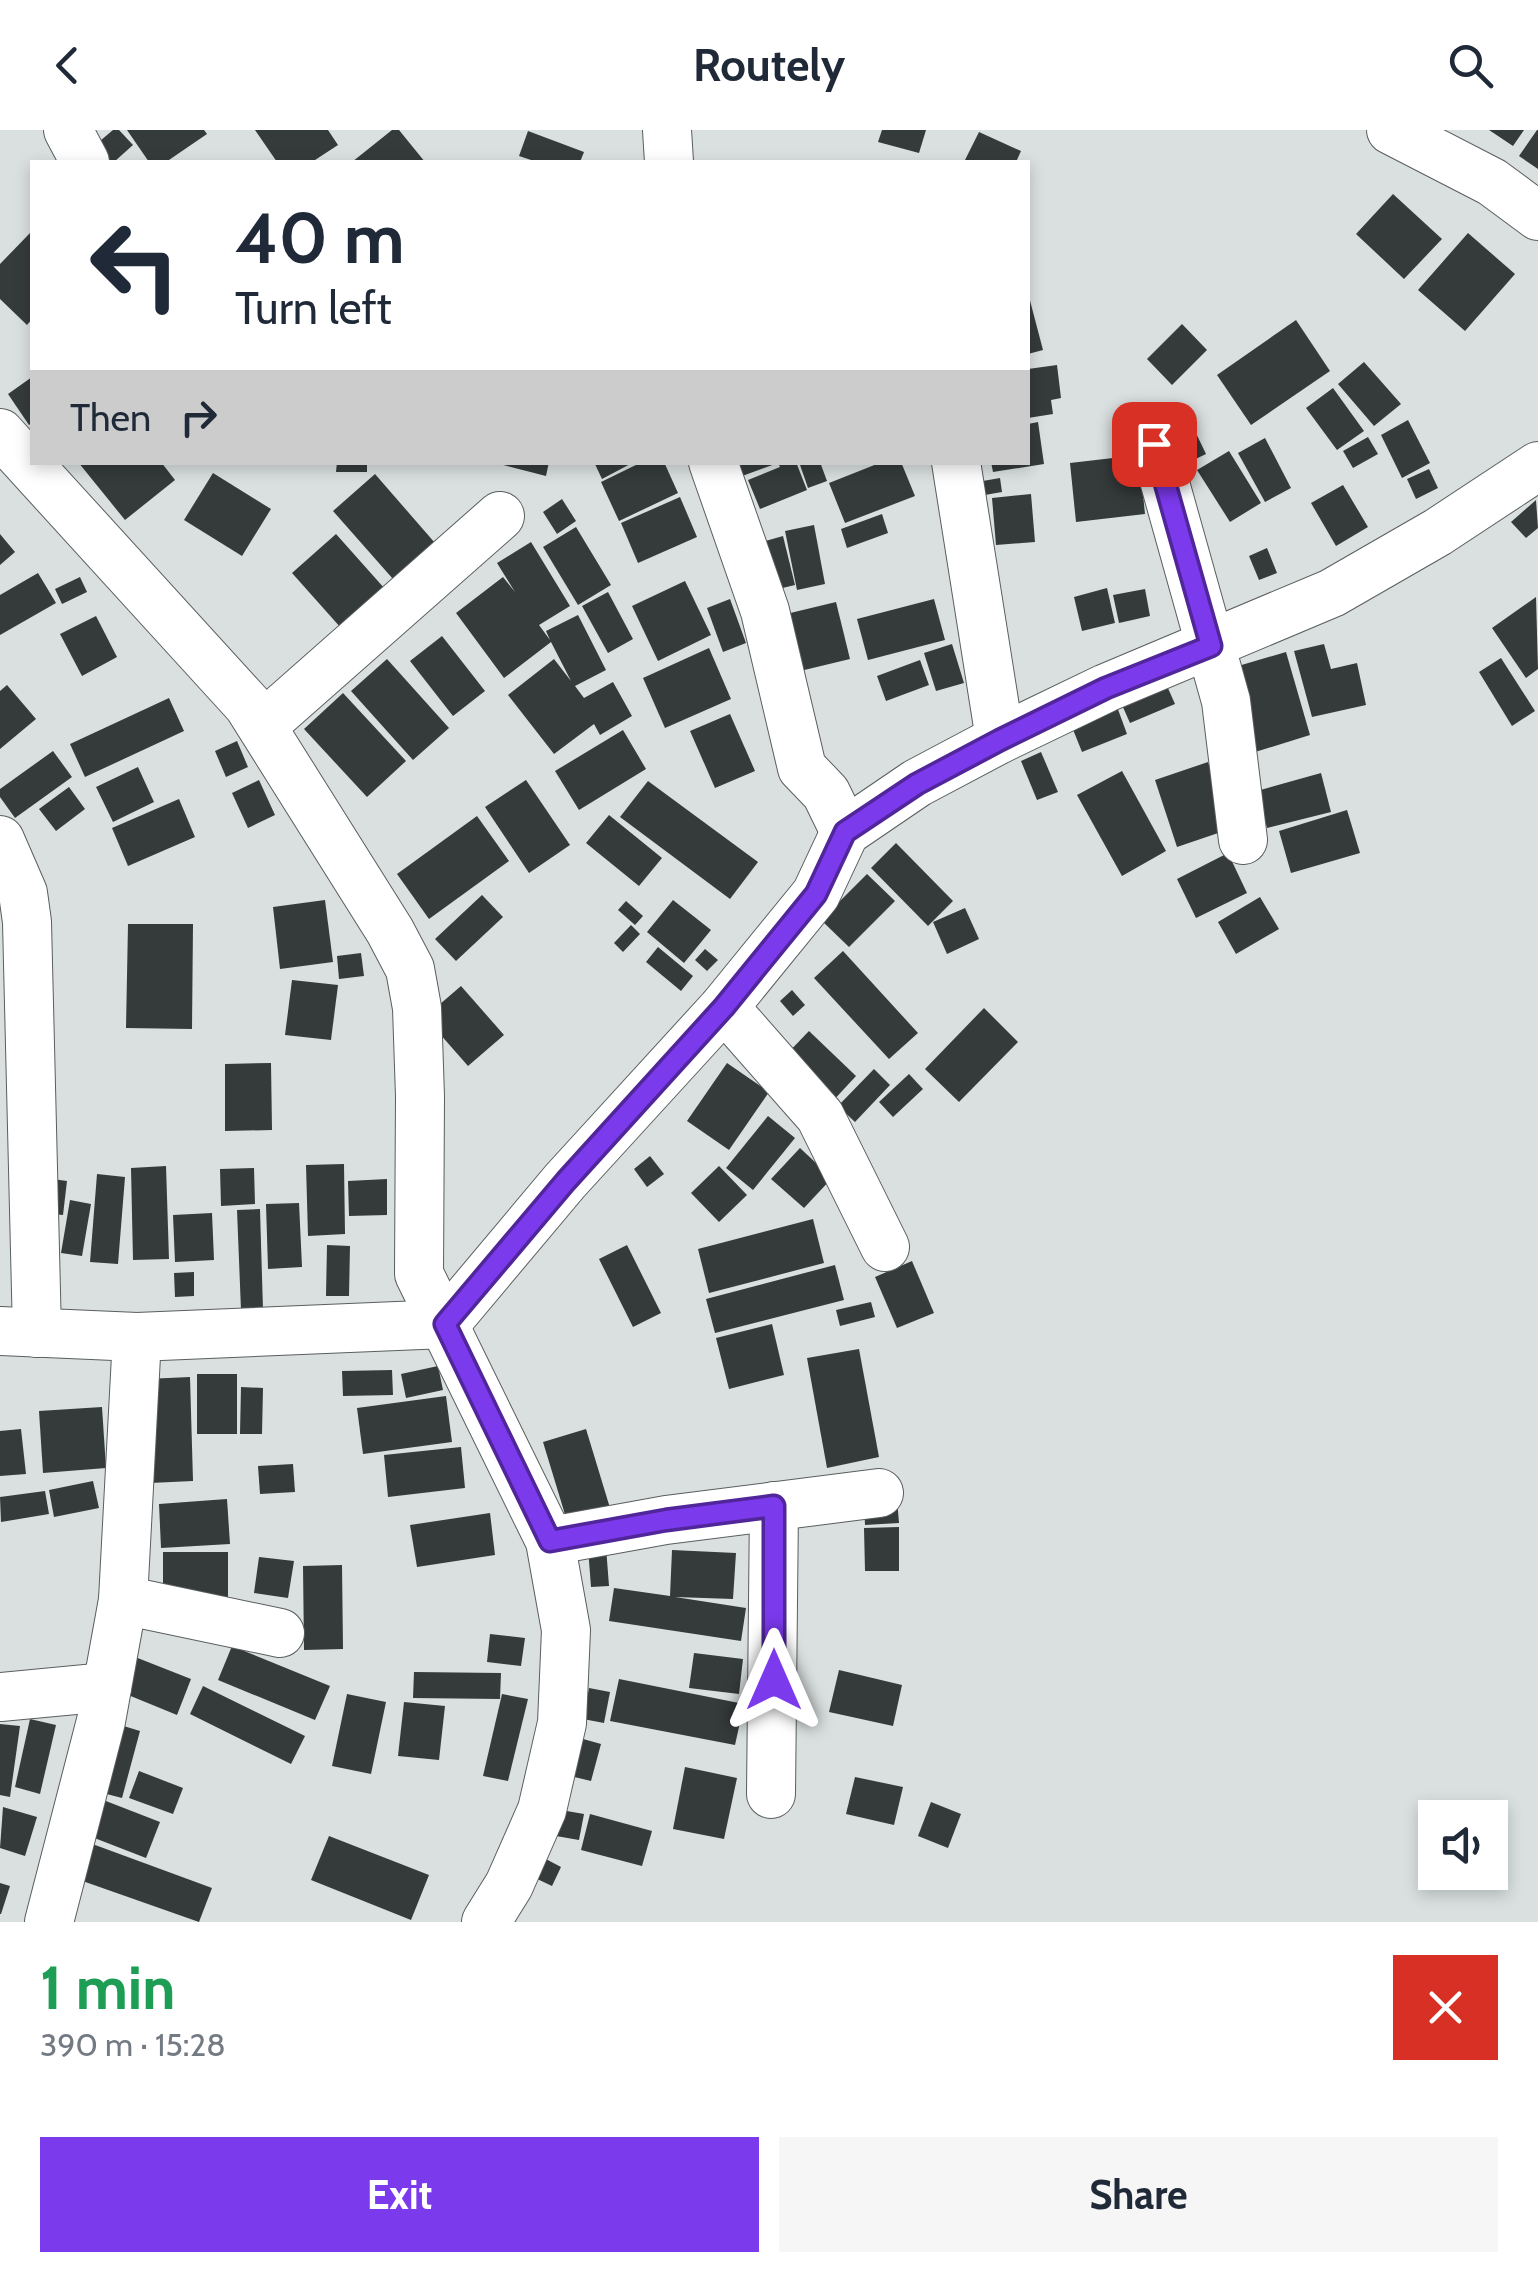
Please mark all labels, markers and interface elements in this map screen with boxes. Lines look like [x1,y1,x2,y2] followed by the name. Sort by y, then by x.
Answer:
[40,38,95,93] icon: back
[693,38,845,92] text: Routely
[1443,38,1498,93] icon: search
[235,195,404,281] text: 40 m
[70,200,200,330] icon: left
[235,281,392,335] text: Turn left
[171,390,226,445] icon: right
[70,394,151,441] text: Then
[1112,402,1197,487] pin
[1127,417,1182,472] icon: arrive
[722,1628,826,1732] position arrow
[1418,1800,1508,1890] map controls
[1418,1800,1508,1890] button: sound
[40,1951,175,2024] text: 1 min
[1393,1955,1498,2060] button: close
[40,2025,226,2064] text: 390 m · 15:28
[40,2137,759,2252] button: Exit
[779,2137,1498,2252] button: Share

